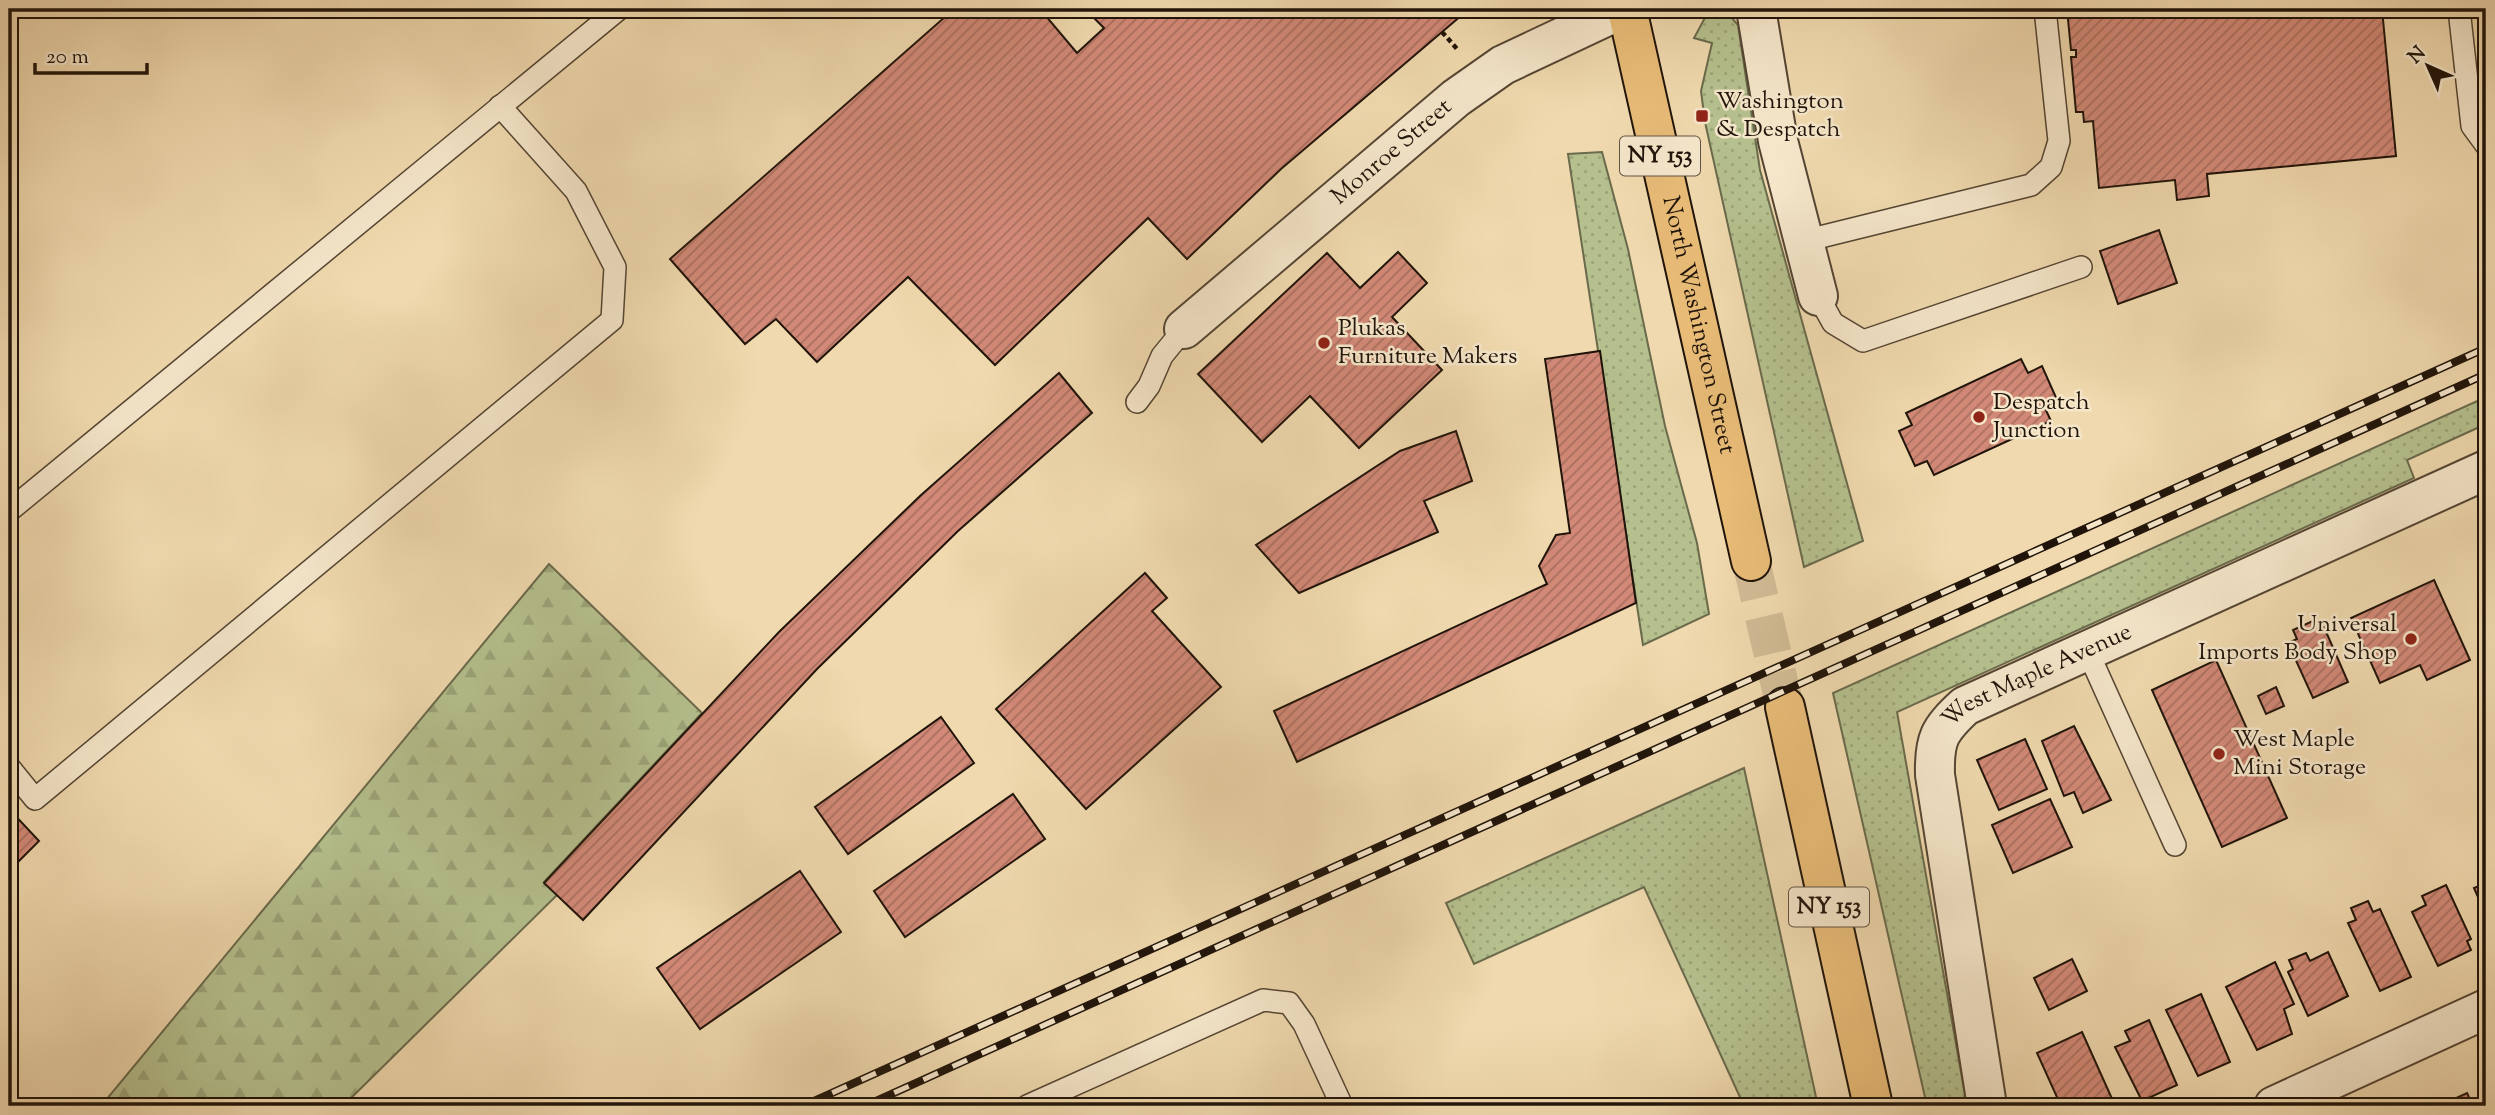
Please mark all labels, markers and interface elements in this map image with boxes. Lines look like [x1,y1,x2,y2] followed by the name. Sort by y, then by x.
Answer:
[35,32,147,76] scale bar
[2394,32,2464,102] north arrow
[2403,41,2433,71] text: N
[46,43,89,73] text: 20 m
[1716,85,1844,147] place label: Washington & Despatch
[1324,91,1460,214] street label: Monroe Street
[1694,108,1710,124] marker: Washington & Despatch
[1620,136,1700,176] road number: NY 153
[1653,193,1743,457] street label: North Washington Street
[1338,312,1517,374] place label: Plukas Furniture Makers
[1316,335,1332,351] marker: Plukas Furniture Makers
[1991,386,2090,448] place label: Despatch Junction
[1971,409,1987,425] marker: Despatch Junction
[2198,608,2397,670] place label: Universal Imports Body Shop
[1934,616,2137,736] street label: West Maple Avenue
[2403,631,2419,647] marker: Universal Imports Body Shop
[2233,723,2366,785] place label: West Maple Mini Storage
[2211,746,2227,762] marker: West Maple Mini Storage
[1789,888,1869,926] road number: NY 153

